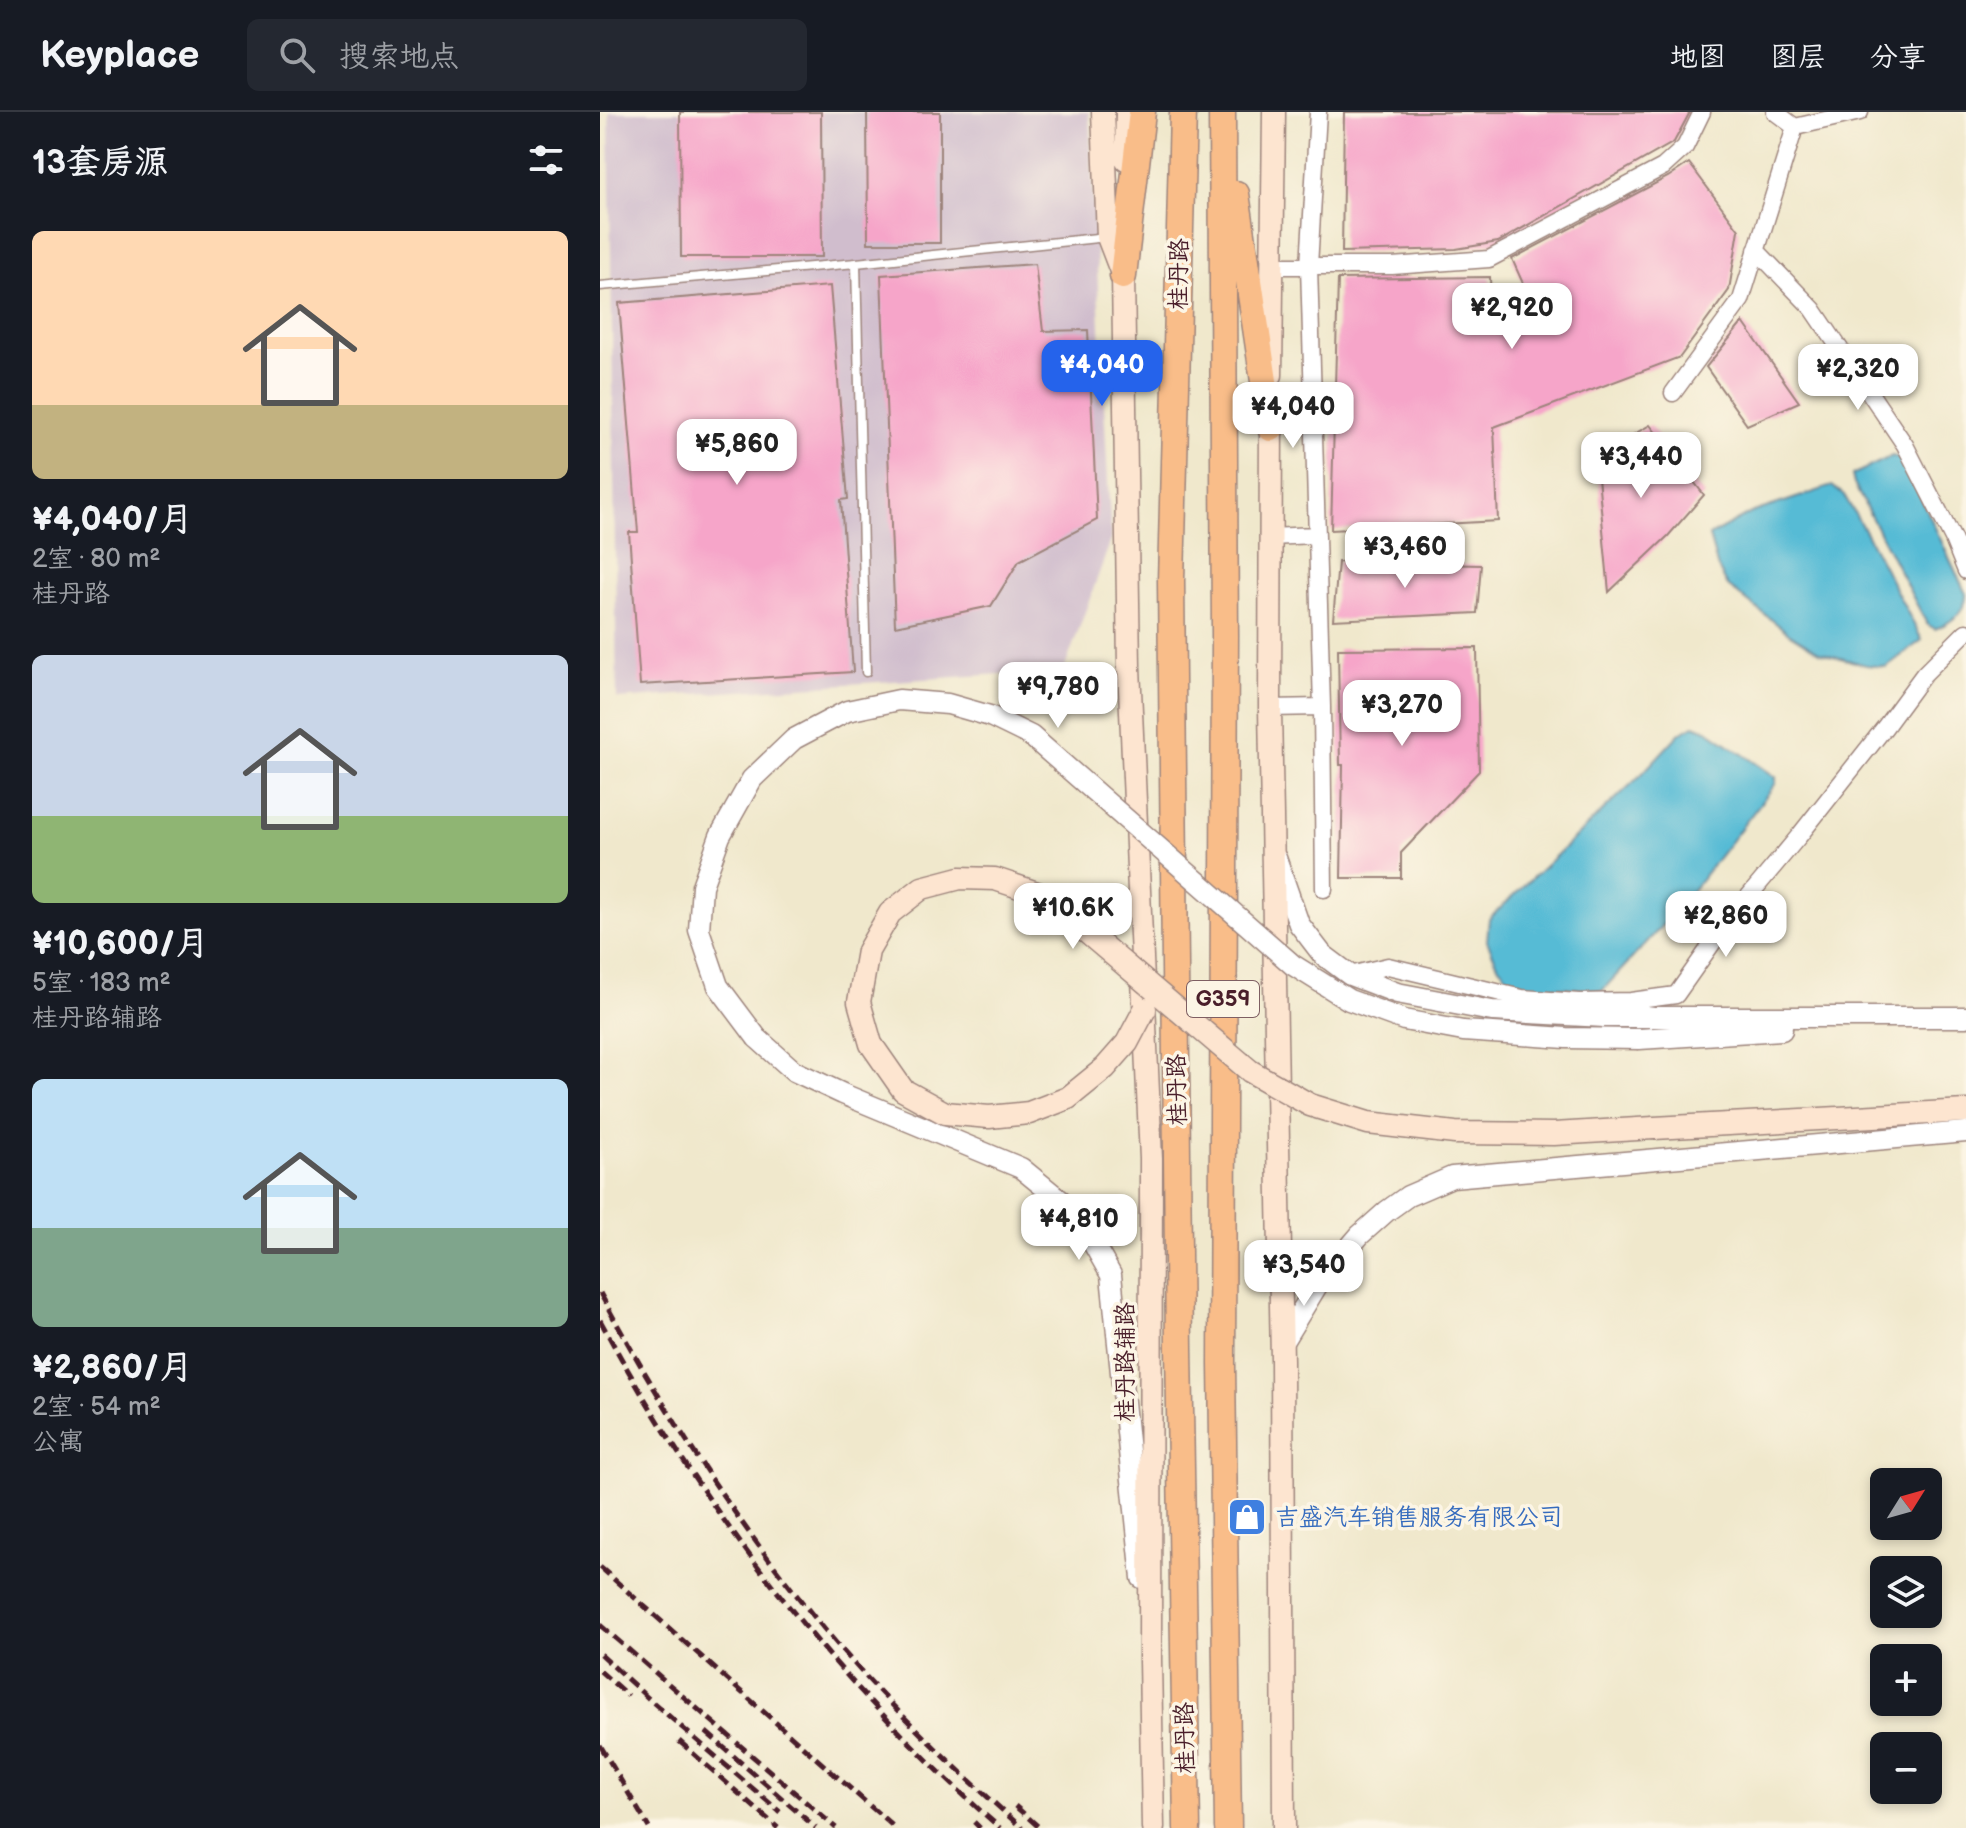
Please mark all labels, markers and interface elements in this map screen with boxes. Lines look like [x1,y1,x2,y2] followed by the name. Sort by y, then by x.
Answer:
[247,19,807,91] search box
[40,33,199,78] text: Keyplace
[275,33,319,77] icon: search
[339,39,459,75] text: 搜索地点
[1670,41,1726,74] text: 地图
[1770,41,1826,74] text: 图层
[1870,41,1926,74] text: 分享
[524,138,568,182] icon: filters
[32,142,168,183] text: 13套房源
[1164,238,1194,310] street label: 桂丹路
[228,283,372,427] icon: home
[1447,283,1577,351] pin: ¥2,920
[1470,293,1554,324] text: ¥2,920
[1037,340,1167,408] pin: ¥4,040
[1793,344,1923,412] pin: ¥2,320
[1060,350,1144,381] text: ¥4,040
[1816,354,1900,385] text: ¥2,320
[1228,382,1358,450] pin: ¥4,040
[1251,392,1335,423] text: ¥4,040
[672,419,802,487] pin: ¥5,860
[695,429,779,460] text: ¥5,860
[1576,432,1706,500] pin: ¥3,440
[1599,442,1683,473] text: ¥3,440
[32,499,193,540] text: ¥4,040/月
[1340,522,1470,590] pin: ¥3,460
[1363,532,1447,563] text: ¥3,460
[32,544,161,575] text: 2室 · 80 m²
[32,579,110,610] text: 桂丹路
[993,662,1123,730] pin: ¥9,780
[1016,672,1100,703] text: ¥9,780
[1337,680,1467,748] pin: ¥3,270
[1361,690,1443,721] text: ¥3,270
[228,707,372,851] icon: home
[1008,883,1138,951] pin: ¥10.6K
[1661,891,1791,959] pin: ¥2,860
[1032,893,1114,924] text: ¥10.6K
[1684,901,1768,932] text: ¥2,860
[32,923,209,964] text: ¥10,600/月
[32,968,171,999] text: 5室 · 183 m²
[1187,981,1259,1017] road number: G359
[32,1003,162,1034] text: 桂丹路辅路
[1162,1054,1192,1126] street label: 桂丹路
[228,1131,372,1275] icon: home
[1014,1194,1144,1262] pin: ¥4,810
[1039,1204,1119,1235] text: ¥4,810
[1239,1240,1369,1308] pin: ¥3,540
[1262,1250,1346,1281] text: ¥3,540
[1111,1302,1140,1422] street label: 桂丹路辅路
[32,1347,193,1388] text: ¥2,860/月
[32,1392,161,1423] text: 2室 · 54 m²
[32,1427,84,1458] text: 公寓
[1870,1468,1942,1540] north arrow
[1870,1468,1942,1804] map controls
[1226,1496,1268,1538] shop icon: 吉盛汽车销售服务有限公司
[1275,1503,1563,1532] place label: 吉盛汽车销售服务有限公司
[1870,1556,1942,1628] button: layers
[1870,1644,1942,1716] button: +
[1170,1702,1200,1774] street label: 桂丹路
[1870,1732,1942,1804] button: −

